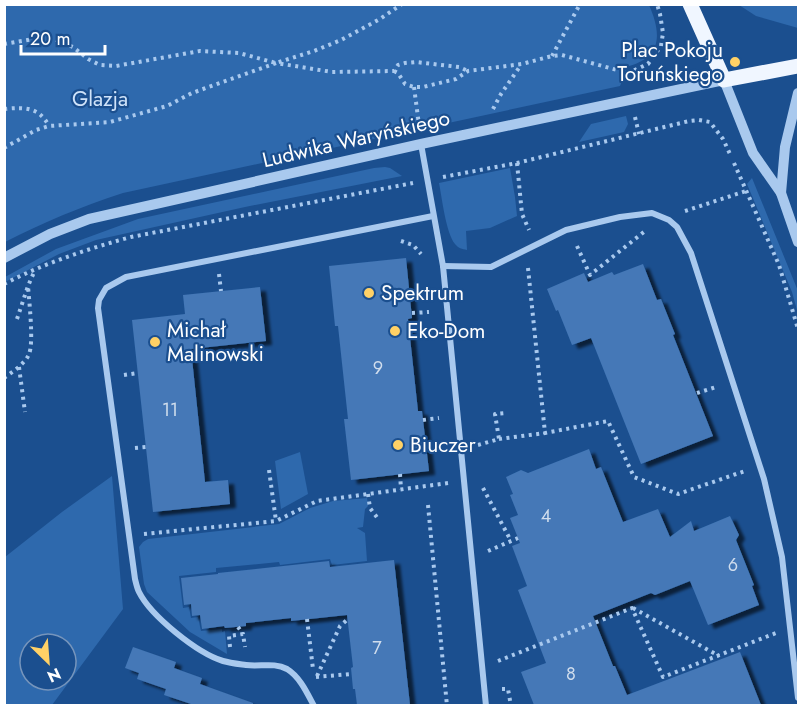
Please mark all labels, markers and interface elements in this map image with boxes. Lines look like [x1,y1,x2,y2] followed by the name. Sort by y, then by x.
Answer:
[21,18,105,56] scale bar
[30,26,70,52] text: 20 m
[617,35,723,89] place label: Plac Pokoju Toruńskiego
[728,55,742,69] marker: Plac Pokoju Toruńskiego
[72,84,128,114] park label: Glazja
[259,103,453,175] street label: Ludwika Waryńskiego
[381,278,464,308] place label: Spektrum
[362,286,376,300] marker: Spektrum
[167,315,264,369] place label: Michał Malinowski
[407,316,485,346] place label: Eko-Dom
[388,324,402,338] marker: Eko-Dom
[148,335,162,349] marker: Michał Malinowski
[373,355,383,381] house number: 9
[162,397,178,423] house number: 11
[410,430,476,460] place label: Biuczer
[391,438,405,452] marker: Biuczer
[541,503,551,529] house number: 4
[728,552,738,578] house number: 6
[18,632,78,692] north arrow
[372,635,382,661] house number: 7
[566,661,576,687] house number: 8
[44,662,65,688] text: N

